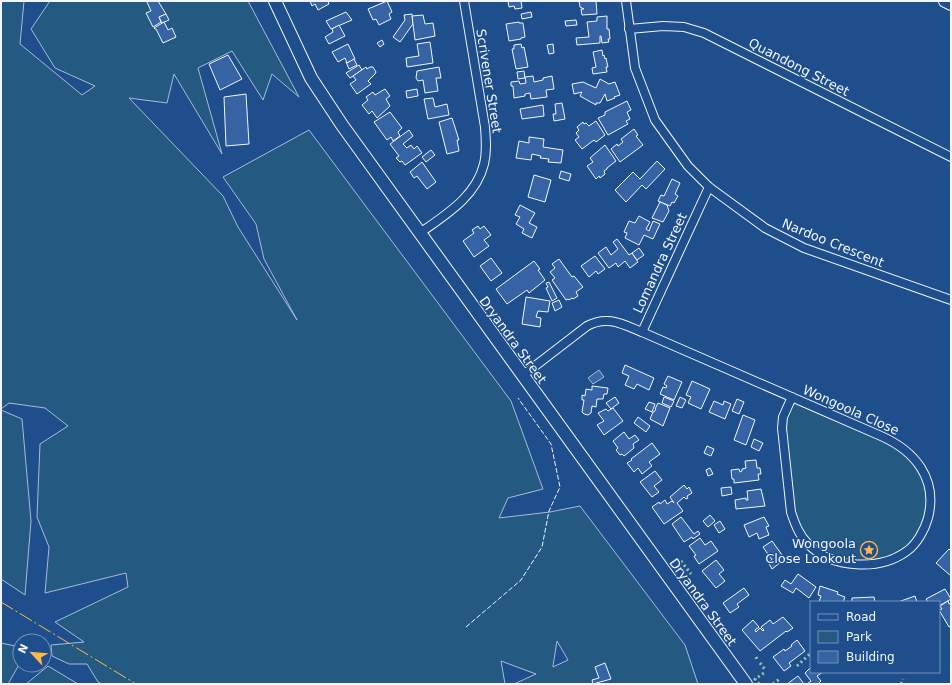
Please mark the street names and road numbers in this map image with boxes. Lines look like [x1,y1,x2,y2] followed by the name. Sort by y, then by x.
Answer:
[473,28,505,134] street label: Scrivener Street
[746,35,852,99] street label: Quandong Street
[630,210,690,316] street label: Lomandra Street
[780,216,886,270] street label: Nardoo Crescent
[476,293,550,387] street label: Dryandra Street
[801,382,901,438] street label: Wongoola Close
[666,555,740,649] street label: Dryandra Street

